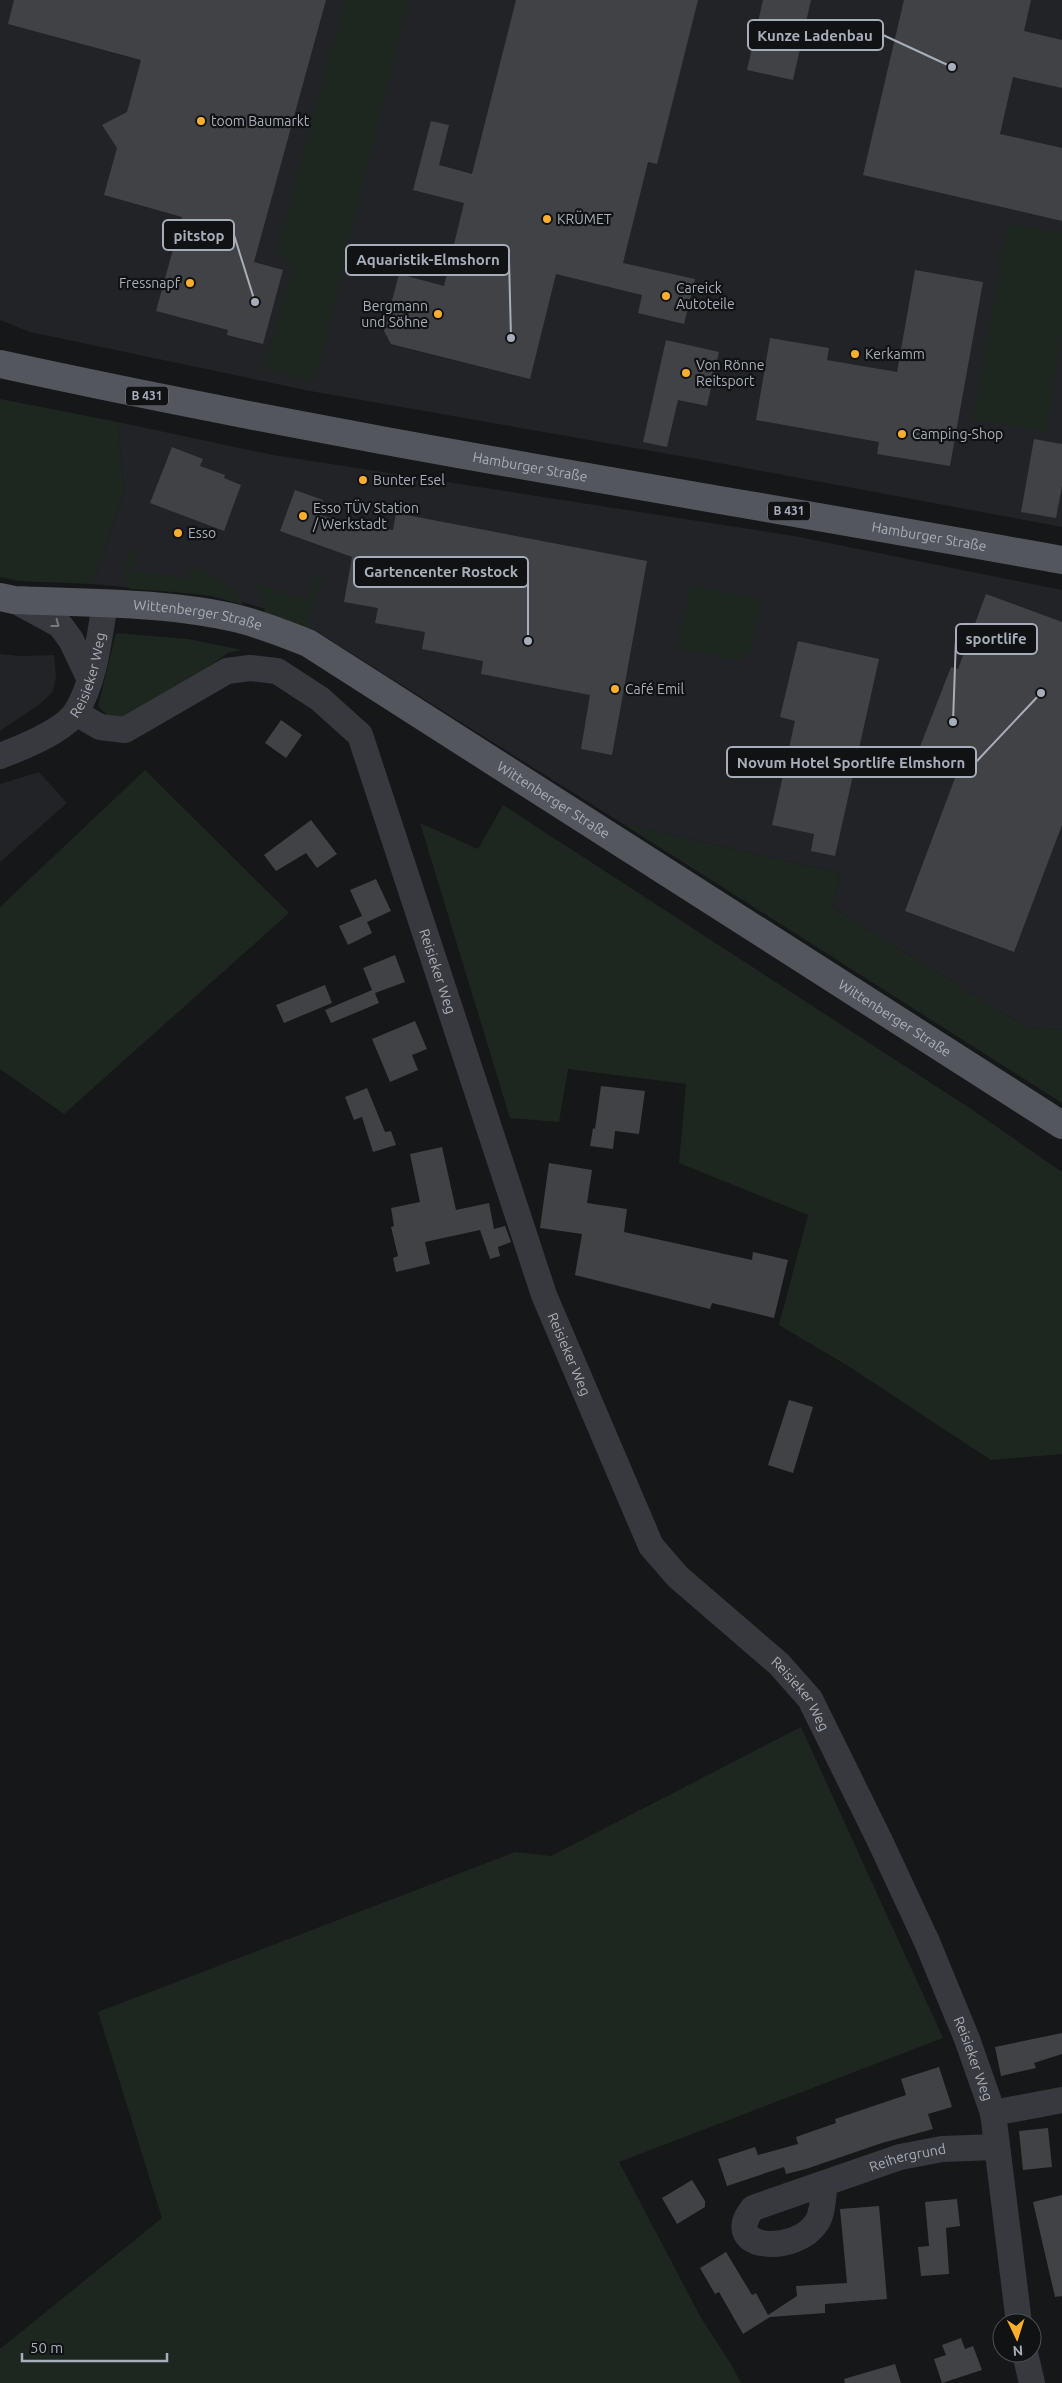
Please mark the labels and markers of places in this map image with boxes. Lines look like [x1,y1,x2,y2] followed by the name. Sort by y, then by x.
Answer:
[748,20,883,50] callout: Kunze Ladenbau
[211,113,310,129] place label: toom Baumarkt
[195,115,207,127] marker: toom Baumarkt
[557,210,612,227] place label: KRÜMET
[541,213,553,225] marker: KRÜMET
[163,220,234,250] callout: pitstop
[346,245,509,275] callout: Aquaristik-Elmshorn
[119,275,181,291] place label: Fressnapf
[184,277,196,289] marker: Fressnapf
[676,280,735,312] place label: Careick Autoteile
[660,290,672,302] marker: Careick Autoteile
[361,298,428,330] place label: Bergmann und Söhne
[432,308,444,320] marker: Bergmann und Söhne
[865,346,925,362] place label: Kerkamm
[849,348,861,360] marker: Kerkamm
[696,357,764,389] place label: Von Rönne Reitsport
[680,367,692,379] marker: Von Rönne Reitsport
[912,426,1003,442] place label: Camping-Shop
[896,428,908,440] marker: Camping-Shop
[373,472,445,488] place label: Bunter Esel
[357,474,369,486] marker: Bunter Esel
[312,499,419,532] place label: Esso TÜV Station / Werkstadt
[297,510,309,522] marker: Esso TÜV Station / Werkstadt
[188,525,216,541] place label: Esso
[172,527,184,539] marker: Esso
[354,557,528,587] callout: Gartencenter Rostock
[956,624,1037,654] callout: sportlife
[625,681,684,697] place label: Café Emil
[609,683,621,695] marker: Café Emil
[727,747,976,777] callout: Novum Hotel Sportlife Elmshorn

